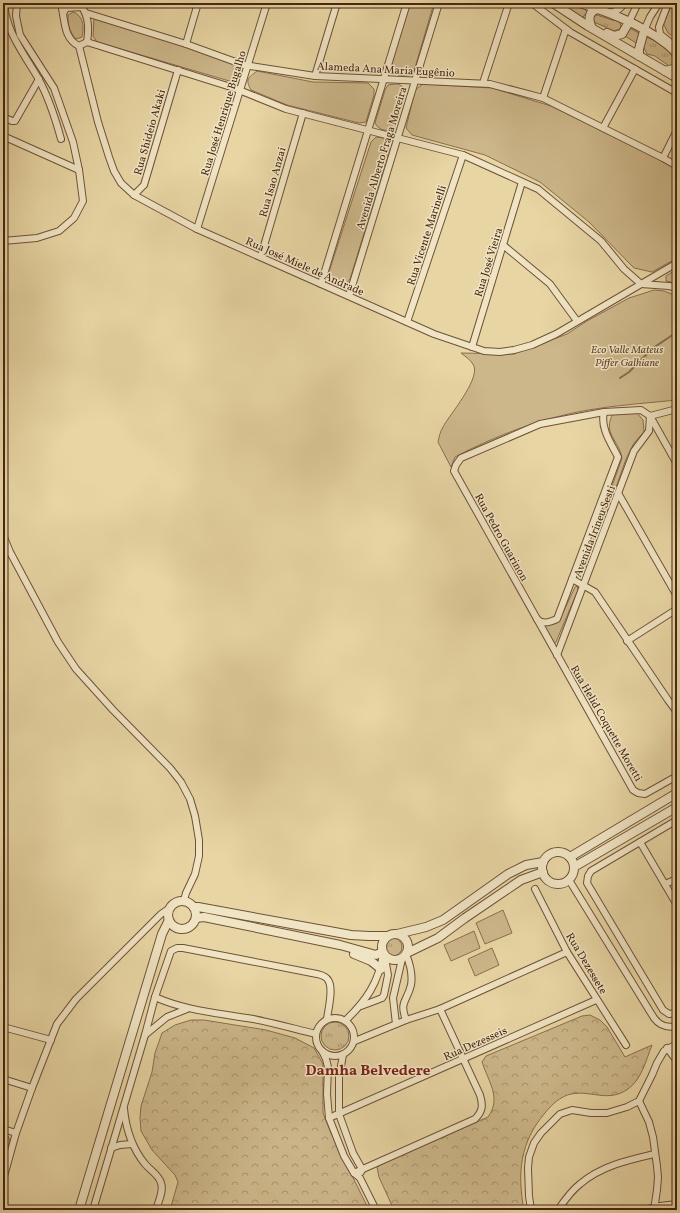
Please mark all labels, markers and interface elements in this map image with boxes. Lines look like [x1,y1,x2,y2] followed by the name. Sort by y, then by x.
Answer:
[198,49,251,178] street label: Rua José Henrique Bugalho
[317,59,455,82] street label: Alameda Ana Maria Eugênio
[354,85,412,232] street label: Avenida Alberto Fraga Moreira
[131,88,170,177] street label: Rua Shideio Akaki
[256,146,291,219] street label: Rua Isao Anzai
[404,183,451,288] street label: Rua Vicente Marinelli
[472,226,507,299] street label: Rua José Vieira
[243,234,366,300] street label: Rua José Miele de Andrade
[591,343,663,371] park label: Eco Valle Mateus Piffer Galhiane
[571,484,620,579] street label: Avenida Irineu Sesti
[470,491,531,585] street label: Rua Pedro Guarinon
[566,663,645,785] street label: Rua Helid Coquette Moretti
[562,930,610,997] street label: Rua Dezessete
[441,1024,510,1065] street label: Rua Dezesseis
[306,1061,431,1082] district label: Damha Belvedere

